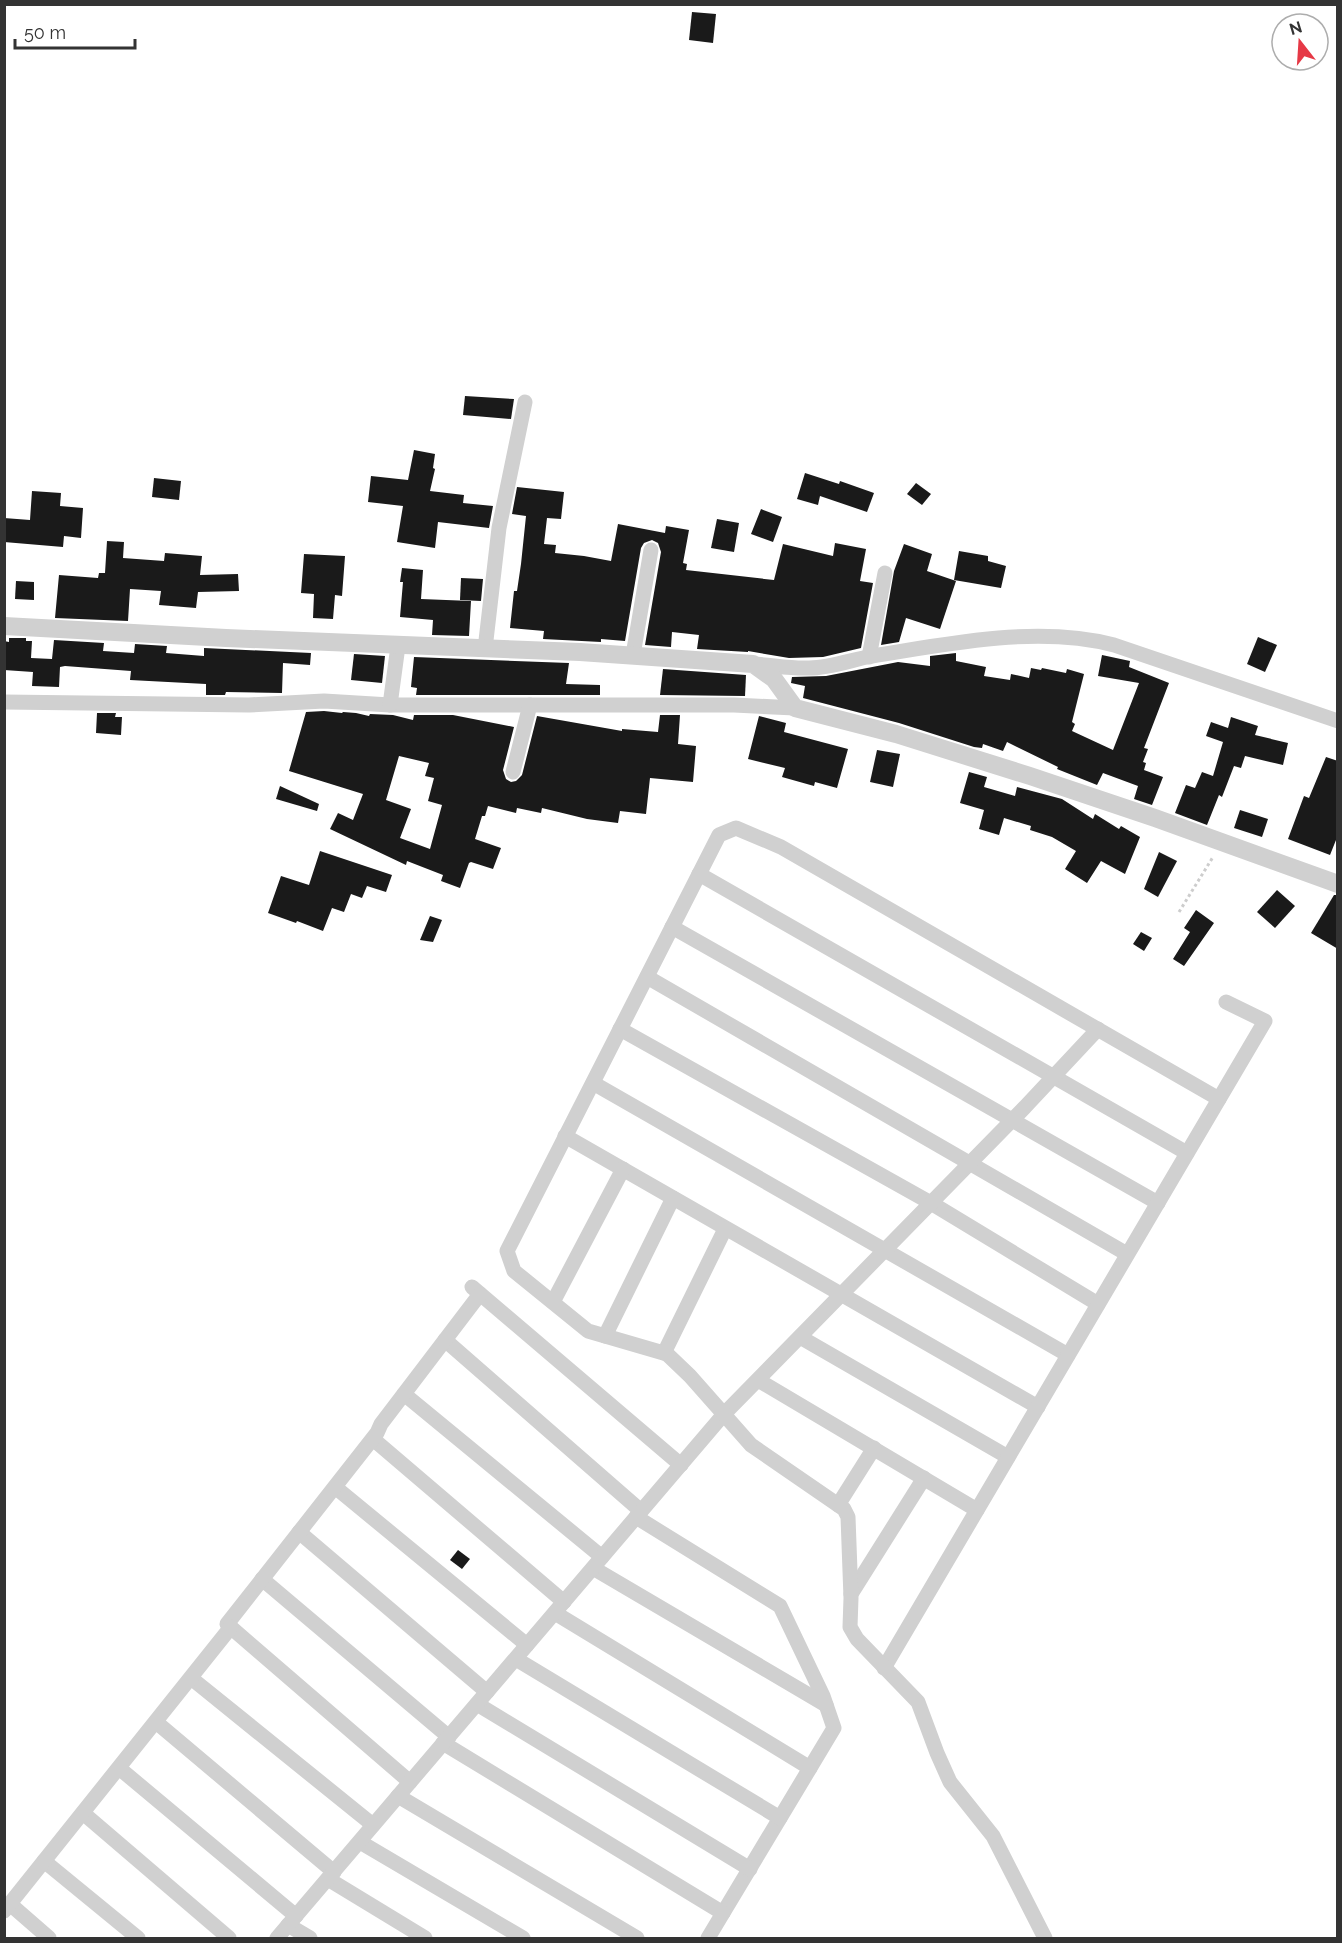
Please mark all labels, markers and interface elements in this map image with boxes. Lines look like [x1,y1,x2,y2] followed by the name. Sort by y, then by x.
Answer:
[15,12,135,50] scale bar
[1270,12,1330,72] north arrow
[1287,17,1304,39] text: N
[24,22,66,43] text: 50 m

